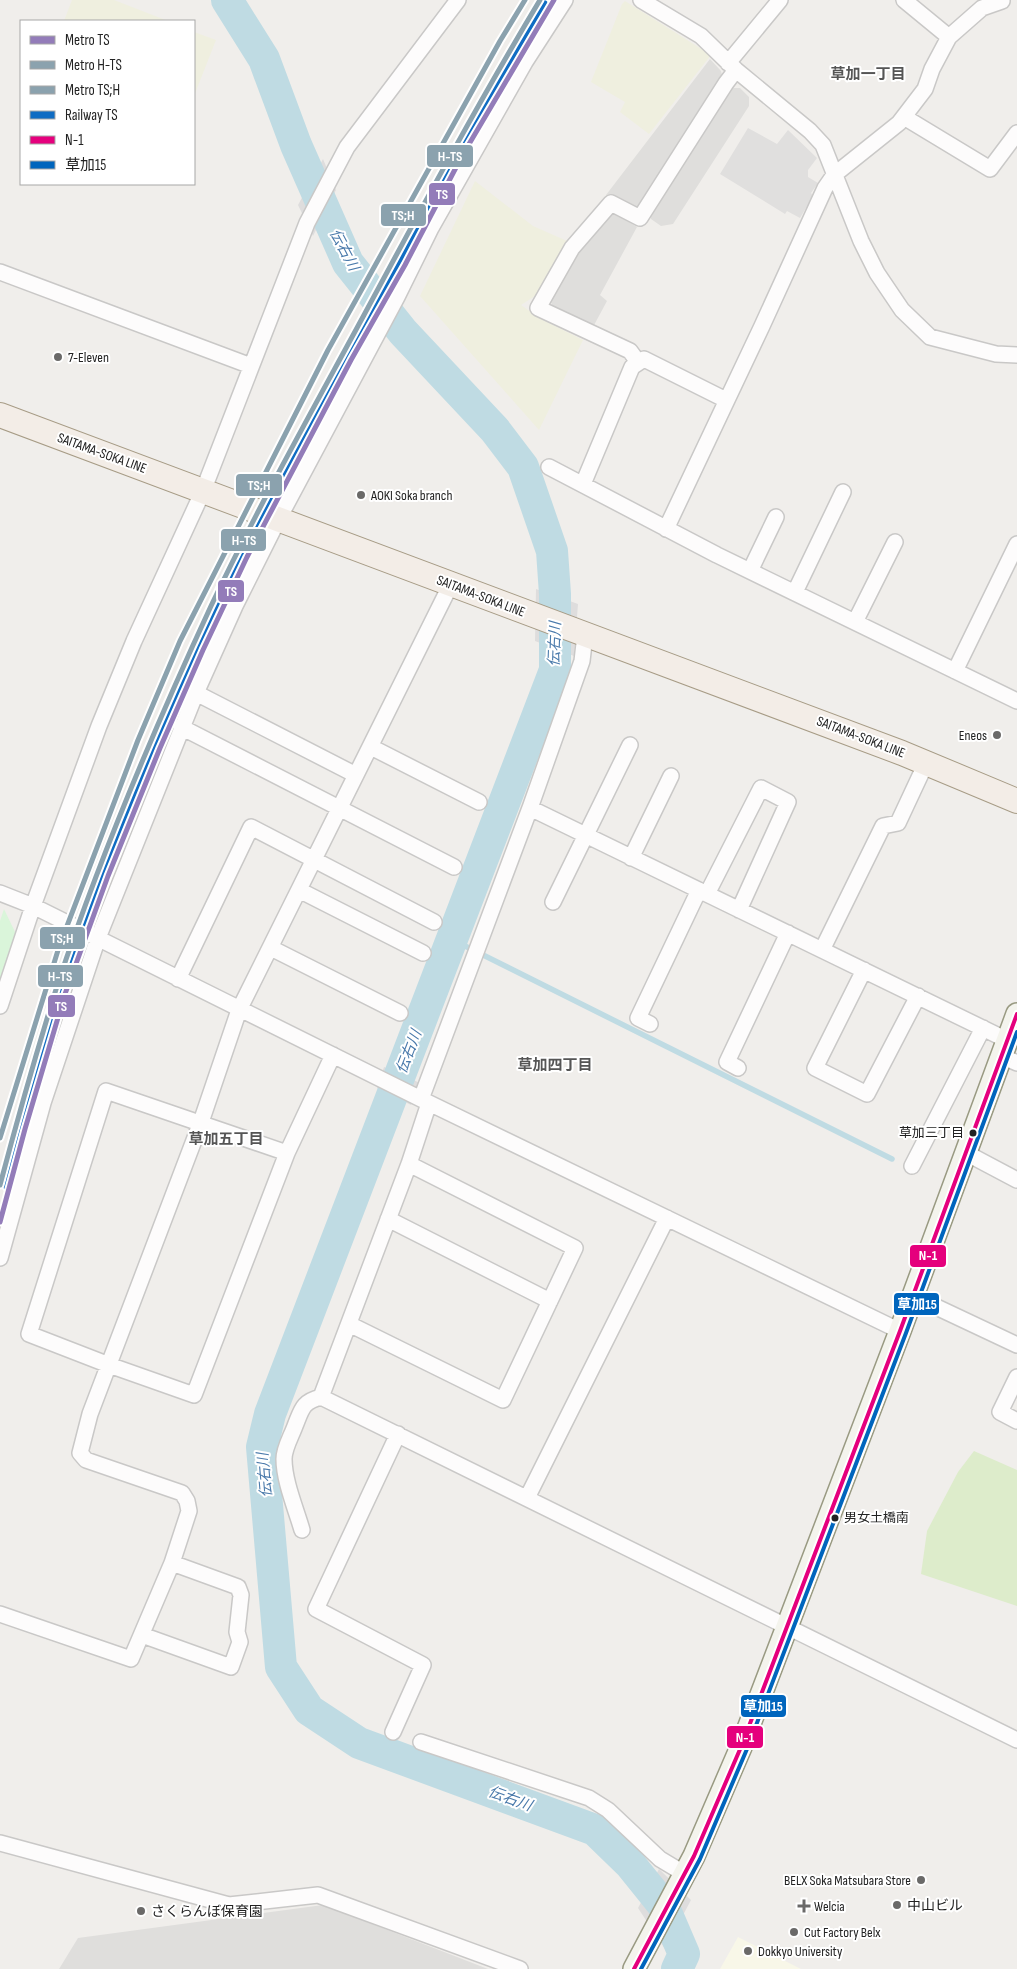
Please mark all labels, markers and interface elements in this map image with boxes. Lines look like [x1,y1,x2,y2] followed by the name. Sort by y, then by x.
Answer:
[20,20,195,185] legend
[65,31,110,50] text: Metro TS
[65,56,122,75] text: Metro H-TS
[830,65,906,84] district label: 草加一丁目
[65,81,120,100] text: Metro TS;H
[65,106,118,125] text: Railway TS
[65,131,84,150] text: N-1
[426,144,474,168] line badge: H-TS
[438,148,462,165] text: H-TS
[65,156,106,175] text: 草加15
[428,182,456,206] line badge: TS
[436,186,448,203] text: TS
[380,203,427,227] line badge: TS;H
[391,207,415,224] text: TS;H
[325,226,364,276] water label: 伝右川
[68,349,109,366] place label: 7-Eleven
[52,351,64,363] marker: 7-Eleven
[55,429,149,477] street label: SAITAMA-SOKA LINE
[235,473,283,497] line badge: TS;H
[247,477,271,494] text: TS;H
[370,487,452,504] place label: AOKI Soka branch
[355,489,367,501] marker: AOKI Soka branch
[220,528,267,552] line badge: H-TS
[232,532,256,549] text: H-TS
[434,571,528,621] street label: SAITAMA-SOKA LINE
[217,579,245,603] line badge: TS
[225,583,237,600] text: TS
[545,619,565,667] water label: 伝右川
[814,712,908,762] street label: SAITAMA-SOKA LINE
[959,727,987,744] place label: Eneos
[991,729,1003,741] marker: Eneos
[39,926,86,950] line badge: TS;H
[50,930,74,947] text: TS;H
[37,964,84,988] line badge: H-TS
[48,968,72,985] text: H-TS
[47,994,76,1018] line badge: TS
[55,998,67,1015] text: TS
[392,1026,427,1076] water label: 伝右川
[517,1056,593,1075] district label: 草加四丁目
[899,1125,964,1141] place label: 草加三丁目
[968,1128,978,1138] marker: 草加三丁目
[188,1130,264,1149] district label: 草加五丁目
[909,1244,947,1268] line badge: N-1
[919,1247,938,1264] text: N-1
[893,1292,940,1316] line badge: 草加15
[897,1296,937,1313] text: 草加15
[253,1450,276,1498] water label: 伝右川
[844,1510,909,1526] place label: 男女土橋南
[830,1513,840,1523] marker: 男女土橋南
[740,1694,787,1718] line badge: 草加15
[743,1698,783,1715] text: 草加15
[726,1725,764,1749] line badge: N-1
[736,1729,755,1746] text: N-1
[486,1782,536,1816] water label: 伝右川
[784,1872,911,1889] place label: BELX Soka Matsubara Store
[915,1874,927,1886] marker: BELX Soka Matsubara Store
[907,1897,963,1914] place label: 中山ビル
[814,1898,845,1915] place label: Welcia
[891,1899,903,1911] marker: 中山ビル
[798,1900,810,1912] marker: Welcia
[151,1903,263,1920] place label: さくらんぼ保育園
[135,1905,147,1917] marker: さくらんぼ保育園
[804,1924,881,1941] place label: Cut Factory Belx
[788,1926,800,1938] marker: Cut Factory Belx
[758,1943,843,1960] place label: Dokkyo University
[742,1945,754,1957] marker: Dokkyo University

